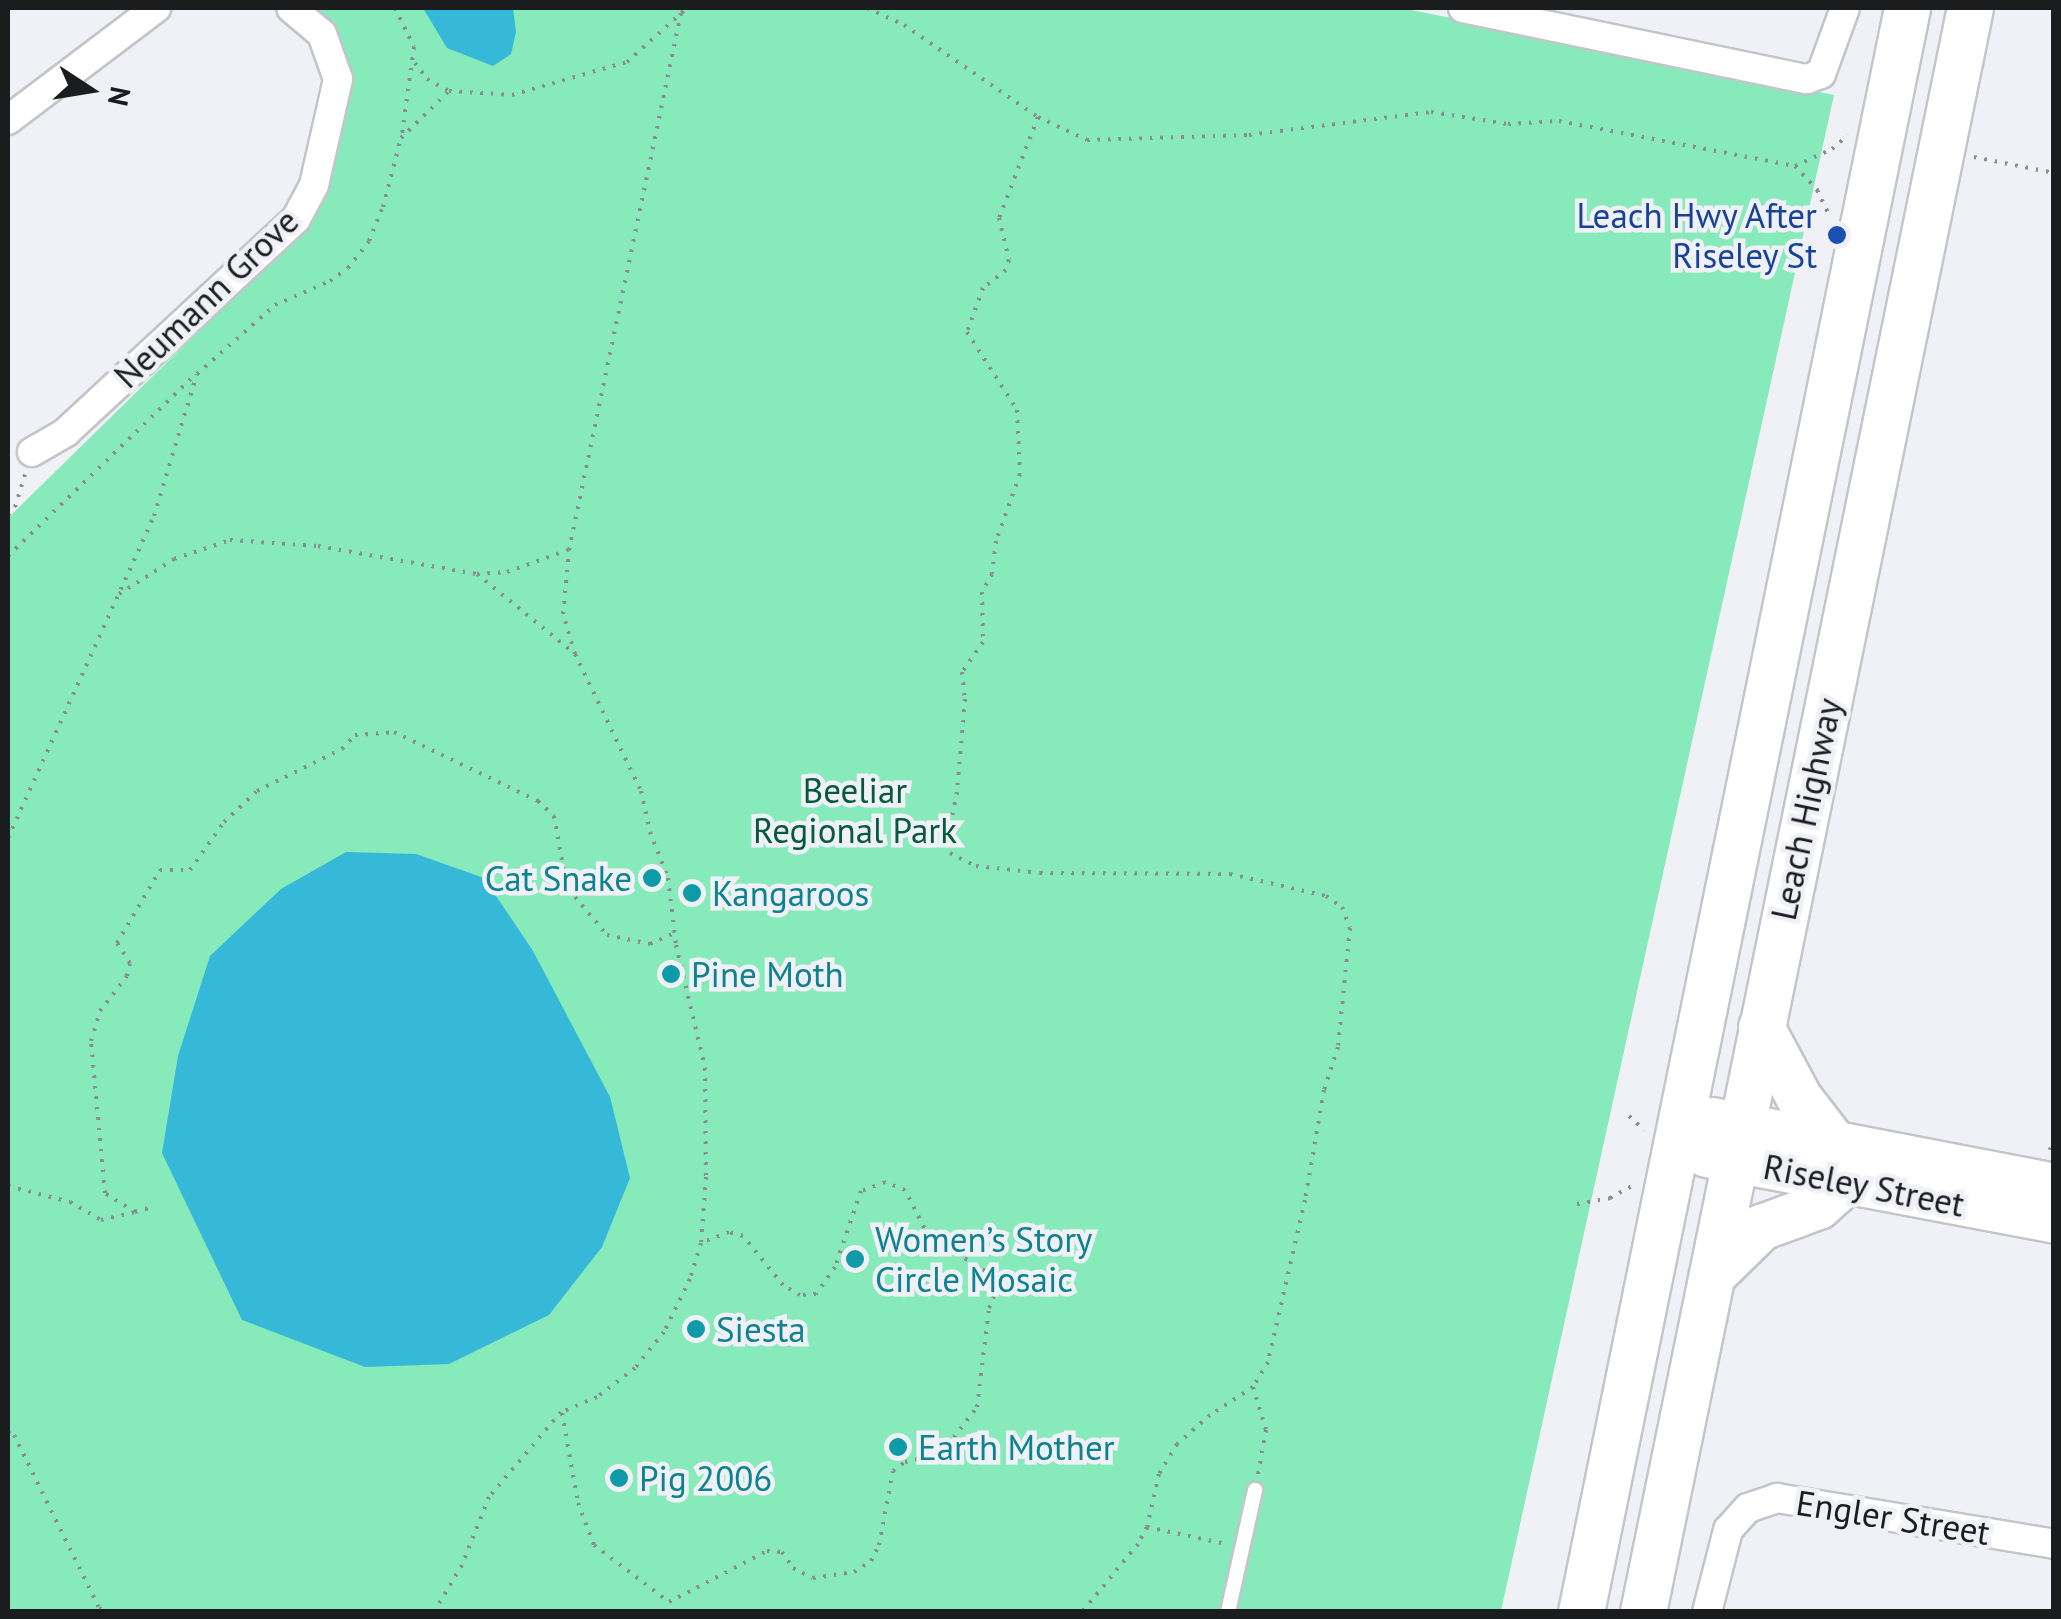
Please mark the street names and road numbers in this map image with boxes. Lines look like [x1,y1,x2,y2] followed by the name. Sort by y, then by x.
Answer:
[105,200,307,396] street label: Neumann Grove
[1762,694,1850,924] street label: Leach Highway
[1759,1145,1969,1225] street label: Riseley Street
[1793,1481,1993,1553] street label: Engler Street

